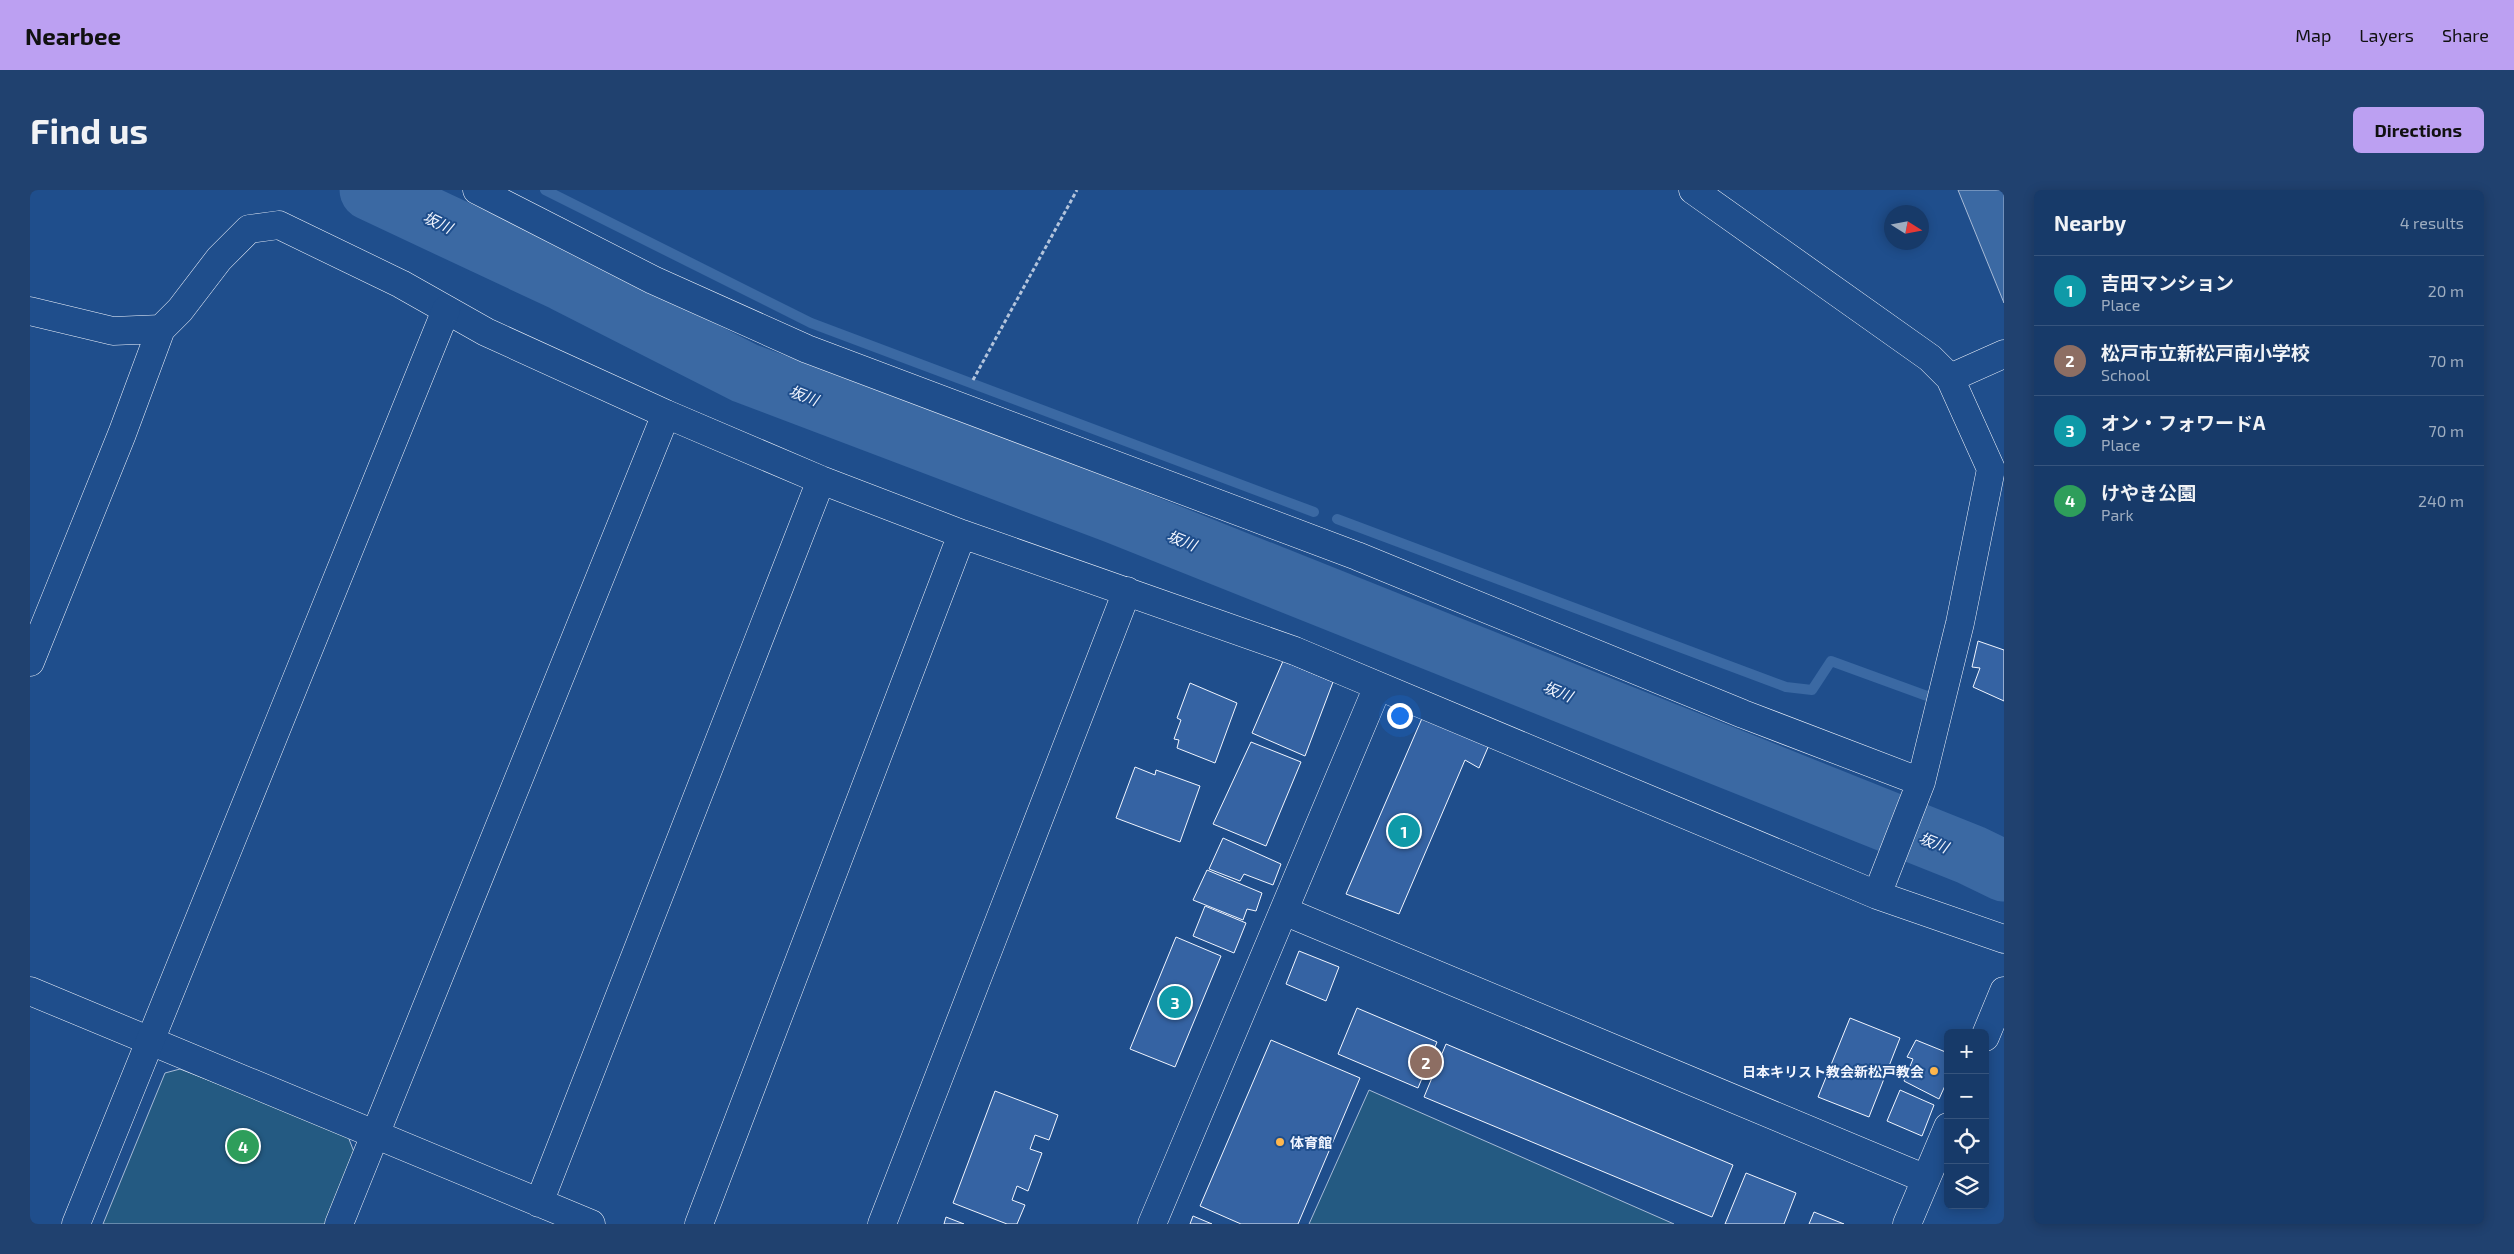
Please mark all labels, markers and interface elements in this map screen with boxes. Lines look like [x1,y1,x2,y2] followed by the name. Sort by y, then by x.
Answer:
[25,21,121,50] text: Nearbee
[2295,24,2331,46] text: Map
[2359,24,2414,46] text: Layers
[2442,24,2489,46] text: Share
[2353,107,2484,153] button: Directions
[30,109,148,151] text: Find us
[1884,205,1929,250] north arrow
[421,208,457,237] water label: 坂川
[2054,210,2126,235] text: Nearby
[2400,213,2464,232] text: 4 results
[2101,271,2234,294] text: 吉田マンション
[2067,281,2073,300] text: 1
[2428,281,2464,300] text: 20 m
[2101,295,2140,314] text: Place
[2101,341,2310,364] text: 松戸市立新松戸南小学校
[2065,351,2075,370] text: 2
[2429,351,2464,370] text: 70 m
[2101,365,2150,384] text: School
[787,381,823,409] water label: 坂川
[2101,411,2265,434] text: オン・フォワードA
[2065,421,2075,440] text: 3
[2429,421,2464,440] text: 70 m
[2101,435,2140,454] text: Place
[2101,481,2196,504] text: けやき公園
[2065,491,2075,510] text: 4
[2418,491,2464,510] text: 240 m
[2101,505,2134,524] text: Park
[1165,526,1201,555] water label: 坂川
[1541,677,1577,706] water label: 坂川
[1387,703,1413,729] your location
[1388,812,1420,850] pin: 1
[1917,828,1953,857] water label: 坂川
[1159,983,1191,1021] pin: 3
[1944,1029,1989,1209] map controls
[1944,1029,1989,1074] button: +
[1410,1043,1442,1081] pin: 2
[1742,1063,1924,1080] place label: 日本キリスト教会新松戸教会
[1928,1065,1940,1077] marker: 日本キリスト教会新松戸教会
[1944,1074,1989,1119] button: −
[1944,1119,1989,1164] button: locate
[227,1127,259,1165] pin: 4
[1290,1134,1332,1151] place label: 体育館
[1274,1136,1286,1148] marker: 体育館
[1944,1164,1989,1209] button: layers

